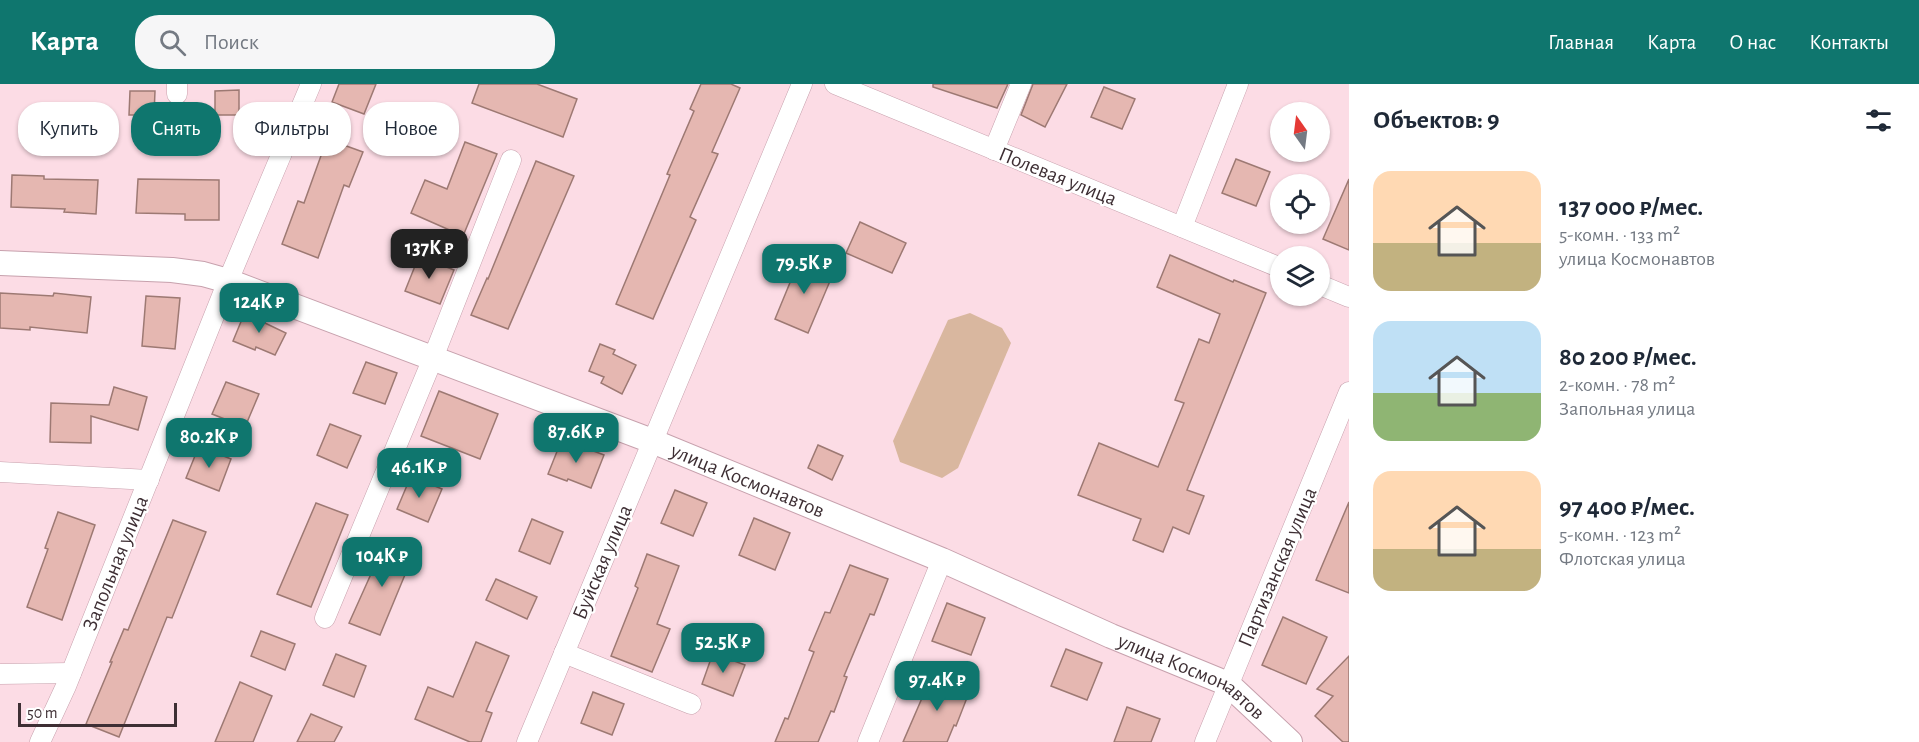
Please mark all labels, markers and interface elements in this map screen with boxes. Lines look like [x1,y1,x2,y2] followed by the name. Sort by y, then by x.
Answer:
[135,15,555,69] search box
[156,26,189,59] icon: search
[30,28,99,56] text: Карта
[204,31,259,53] text: Поиск
[1548,32,1614,53] text: Главная
[1647,32,1696,53] text: Карта
[1729,32,1776,53] text: О нас
[1809,32,1889,53] text: Контакты
[18,102,119,156] chip: Купить
[131,102,221,156] chip: Снять
[233,102,351,156] chip: Фильтры
[363,102,459,156] chip: Новое
[1270,102,1330,162] north arrow
[1270,102,1330,306] map controls
[1862,104,1895,137] icon: filters
[1373,107,1500,133] text: Объектов: 9
[996,143,1120,210] street label: Полевая улица
[1270,174,1330,234] button: locate
[1559,194,1703,220] text: 137 000 ₽/мес.
[1421,195,1493,267] icon: home
[1559,225,1680,245] text: 5-комн. · 133 m²
[380,229,478,280] pin: 137K ₽
[405,238,453,258] text: 137K ₽
[749,244,859,295] pin: 79.5K ₽
[1270,246,1330,306] button: layers
[1559,249,1715,269] text: улица Космонавтов
[776,253,832,273] text: 79.5K ₽
[210,283,308,334] pin: 124K ₽
[234,292,284,312] text: 124K ₽
[1559,344,1697,370] text: 80 200 ₽/мес.
[1421,345,1493,417] icon: home
[1559,375,1675,395] text: 2-комн. · 78 m²
[1559,399,1695,419] text: Запольная улица
[521,413,631,464] pin: 87.6K ₽
[154,418,264,469] pin: 80.2K ₽
[548,422,604,442] text: 87.6K ₽
[180,427,238,447] text: 80.2K ₽
[667,439,827,522] street label: улица Космонавтов
[364,448,474,499] pin: 46.1K ₽
[391,457,447,477] text: 46.1K ₽
[1234,484,1321,650] street label: Партизанская улица
[79,492,152,634] street label: Запольная улица
[1559,494,1695,520] text: 97 400 ₽/мес.
[1421,495,1493,567] icon: home
[569,501,636,623] street label: Буйская улица
[1559,525,1681,545] text: 5-комн. · 123 m²
[333,537,431,588] pin: 104K ₽
[356,546,408,566] text: 104K ₽
[1559,549,1686,569] text: Флотская улица
[668,623,778,674] pin: 52.5K ₽
[1114,630,1269,724] street label: улица Космонавтов
[695,632,751,652] text: 52.5K ₽
[882,661,992,712] pin: 97.4K ₽
[909,670,966,690] text: 97.4K ₽
[18,700,177,728] scale bar
[27,705,58,721] text: 50 m

